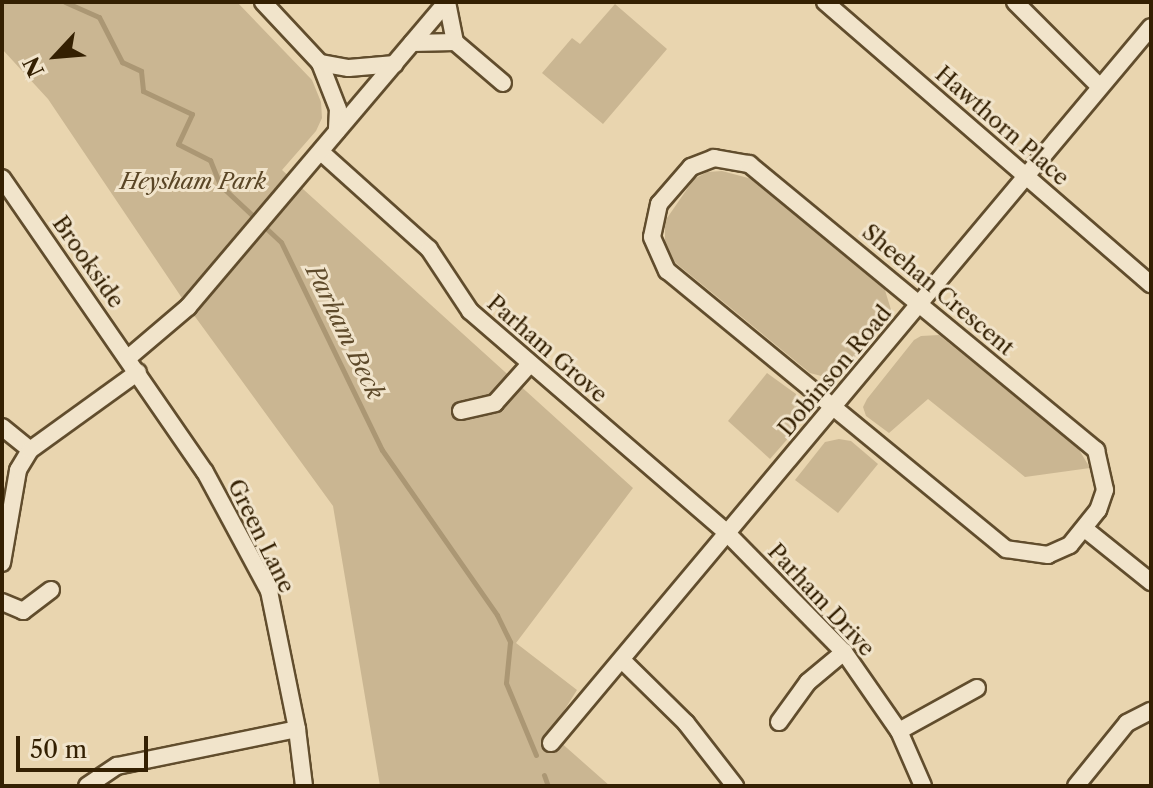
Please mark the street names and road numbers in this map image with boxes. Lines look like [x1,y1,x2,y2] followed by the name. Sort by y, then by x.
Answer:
[930,61,1074,191] street label: Hawthorn Place
[47,211,129,313] street label: Brookside
[857,219,1019,361] street label: Sheehan Crescent
[482,290,612,408] street label: Parham Grove
[773,300,897,442] street label: Dobinson Road
[222,475,300,597] street label: Green Lane
[762,538,880,662] street label: Parham Drive

